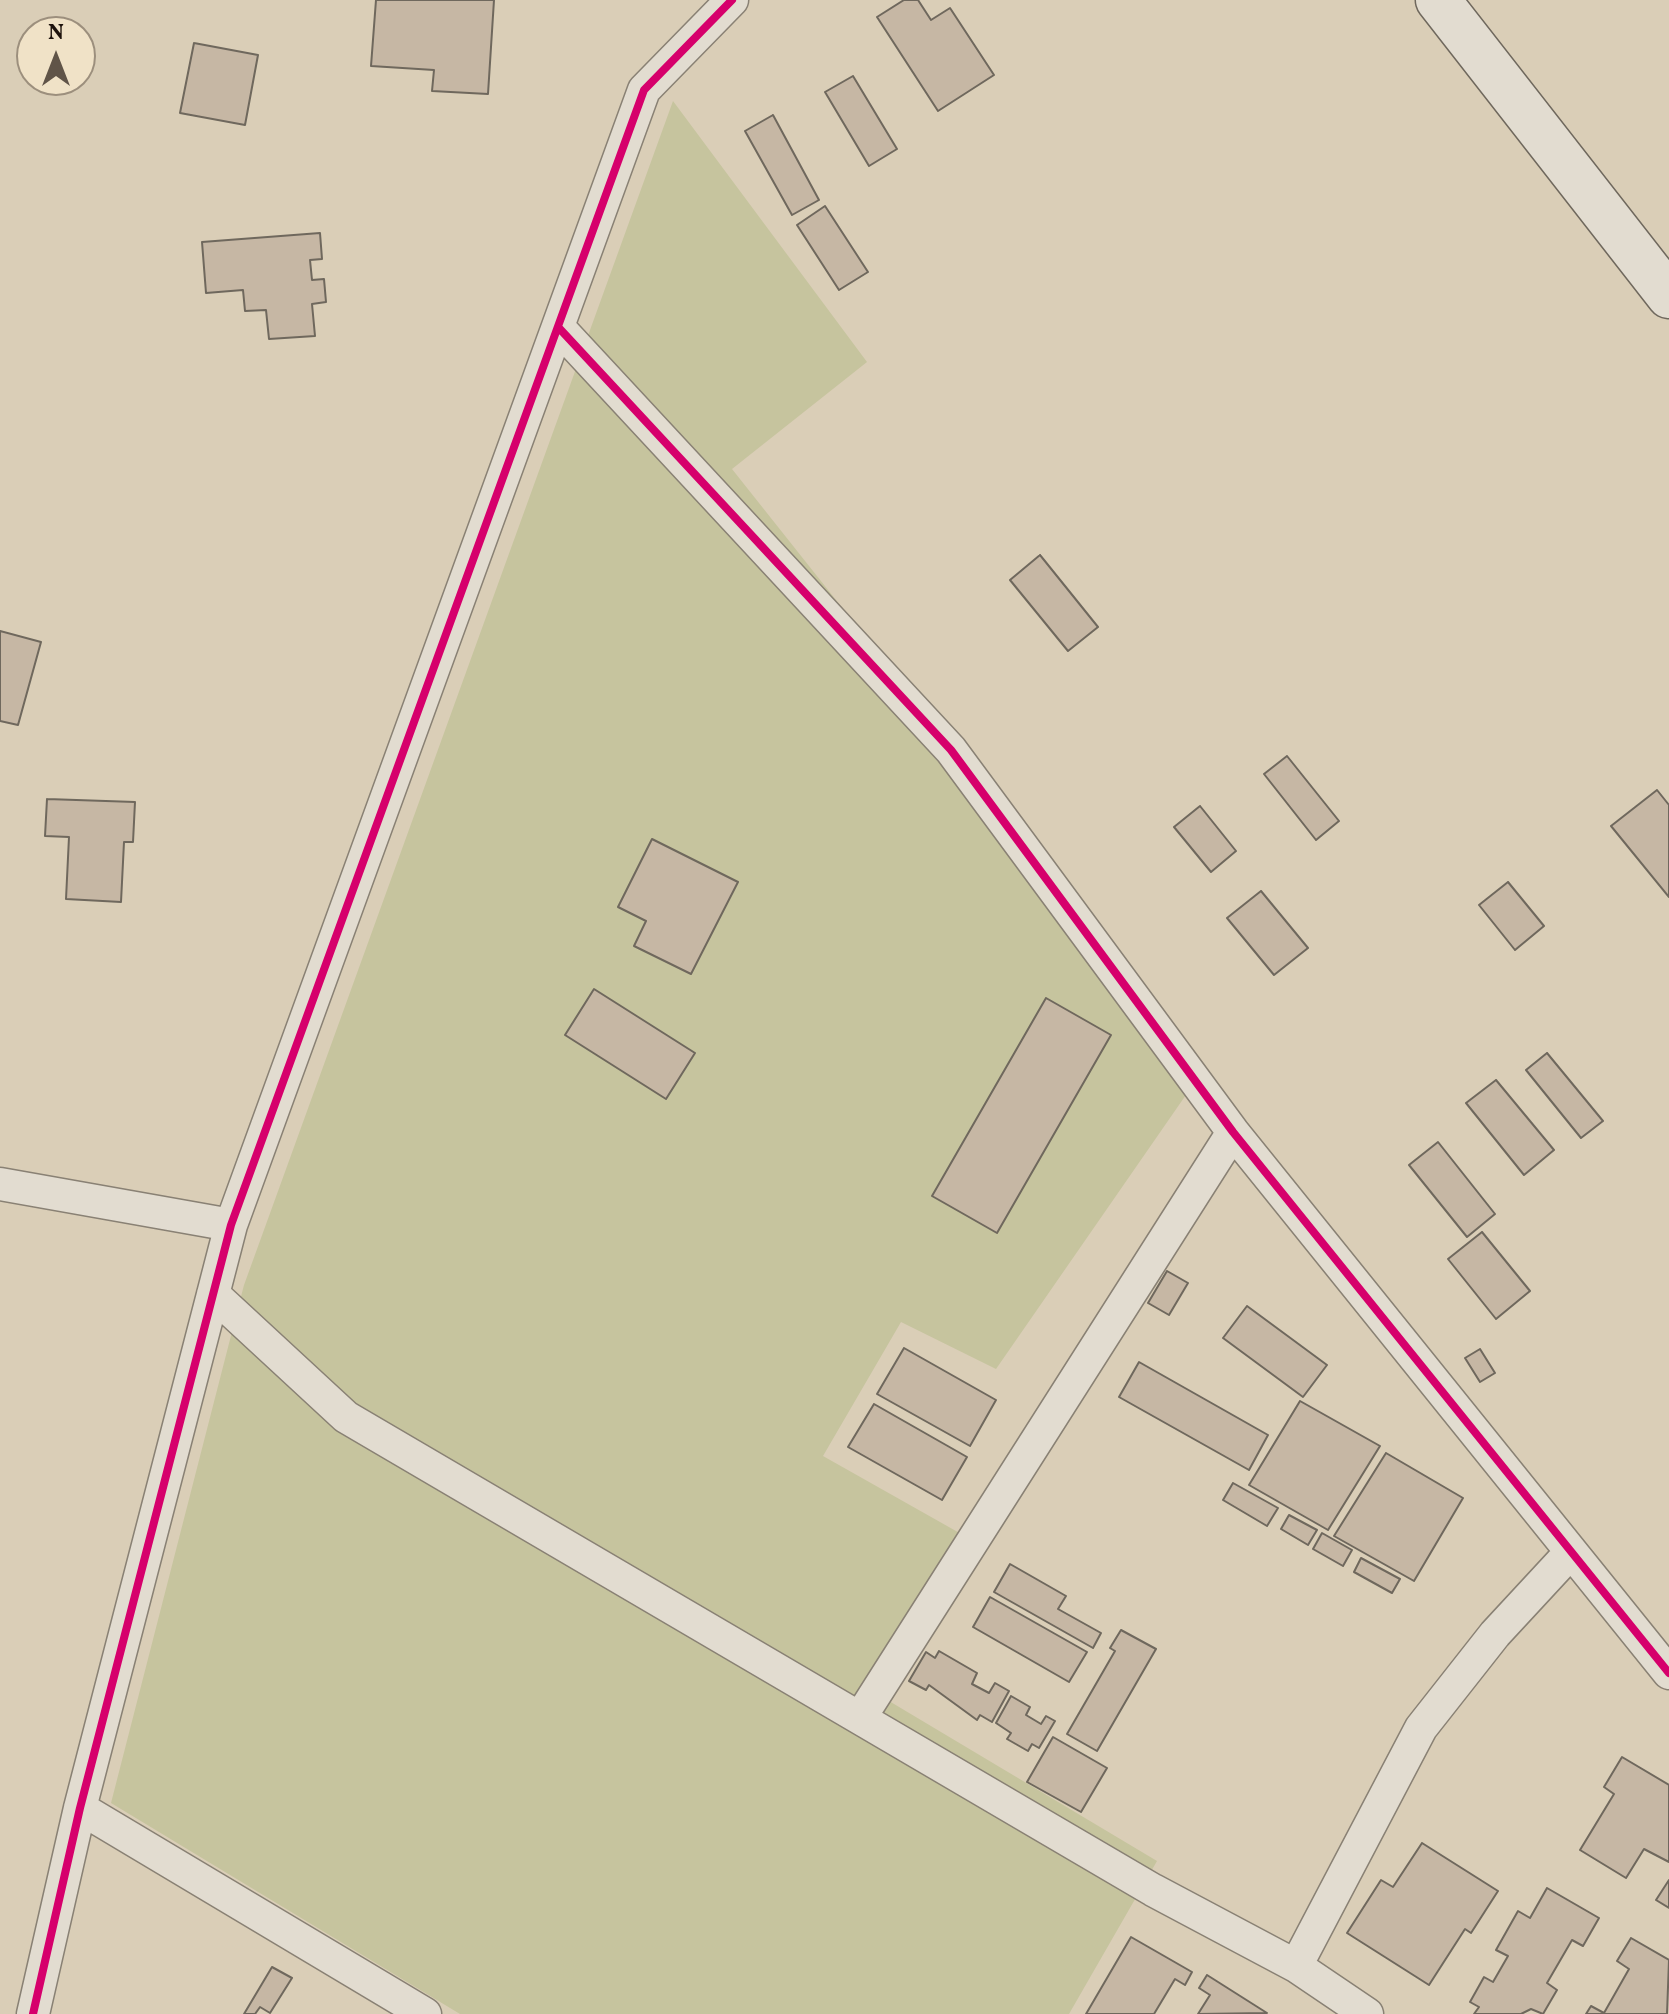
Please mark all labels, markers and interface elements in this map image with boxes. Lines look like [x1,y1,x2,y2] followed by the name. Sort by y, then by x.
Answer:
[16,16,96,96] north arrow
[48,18,64,49] text: N

